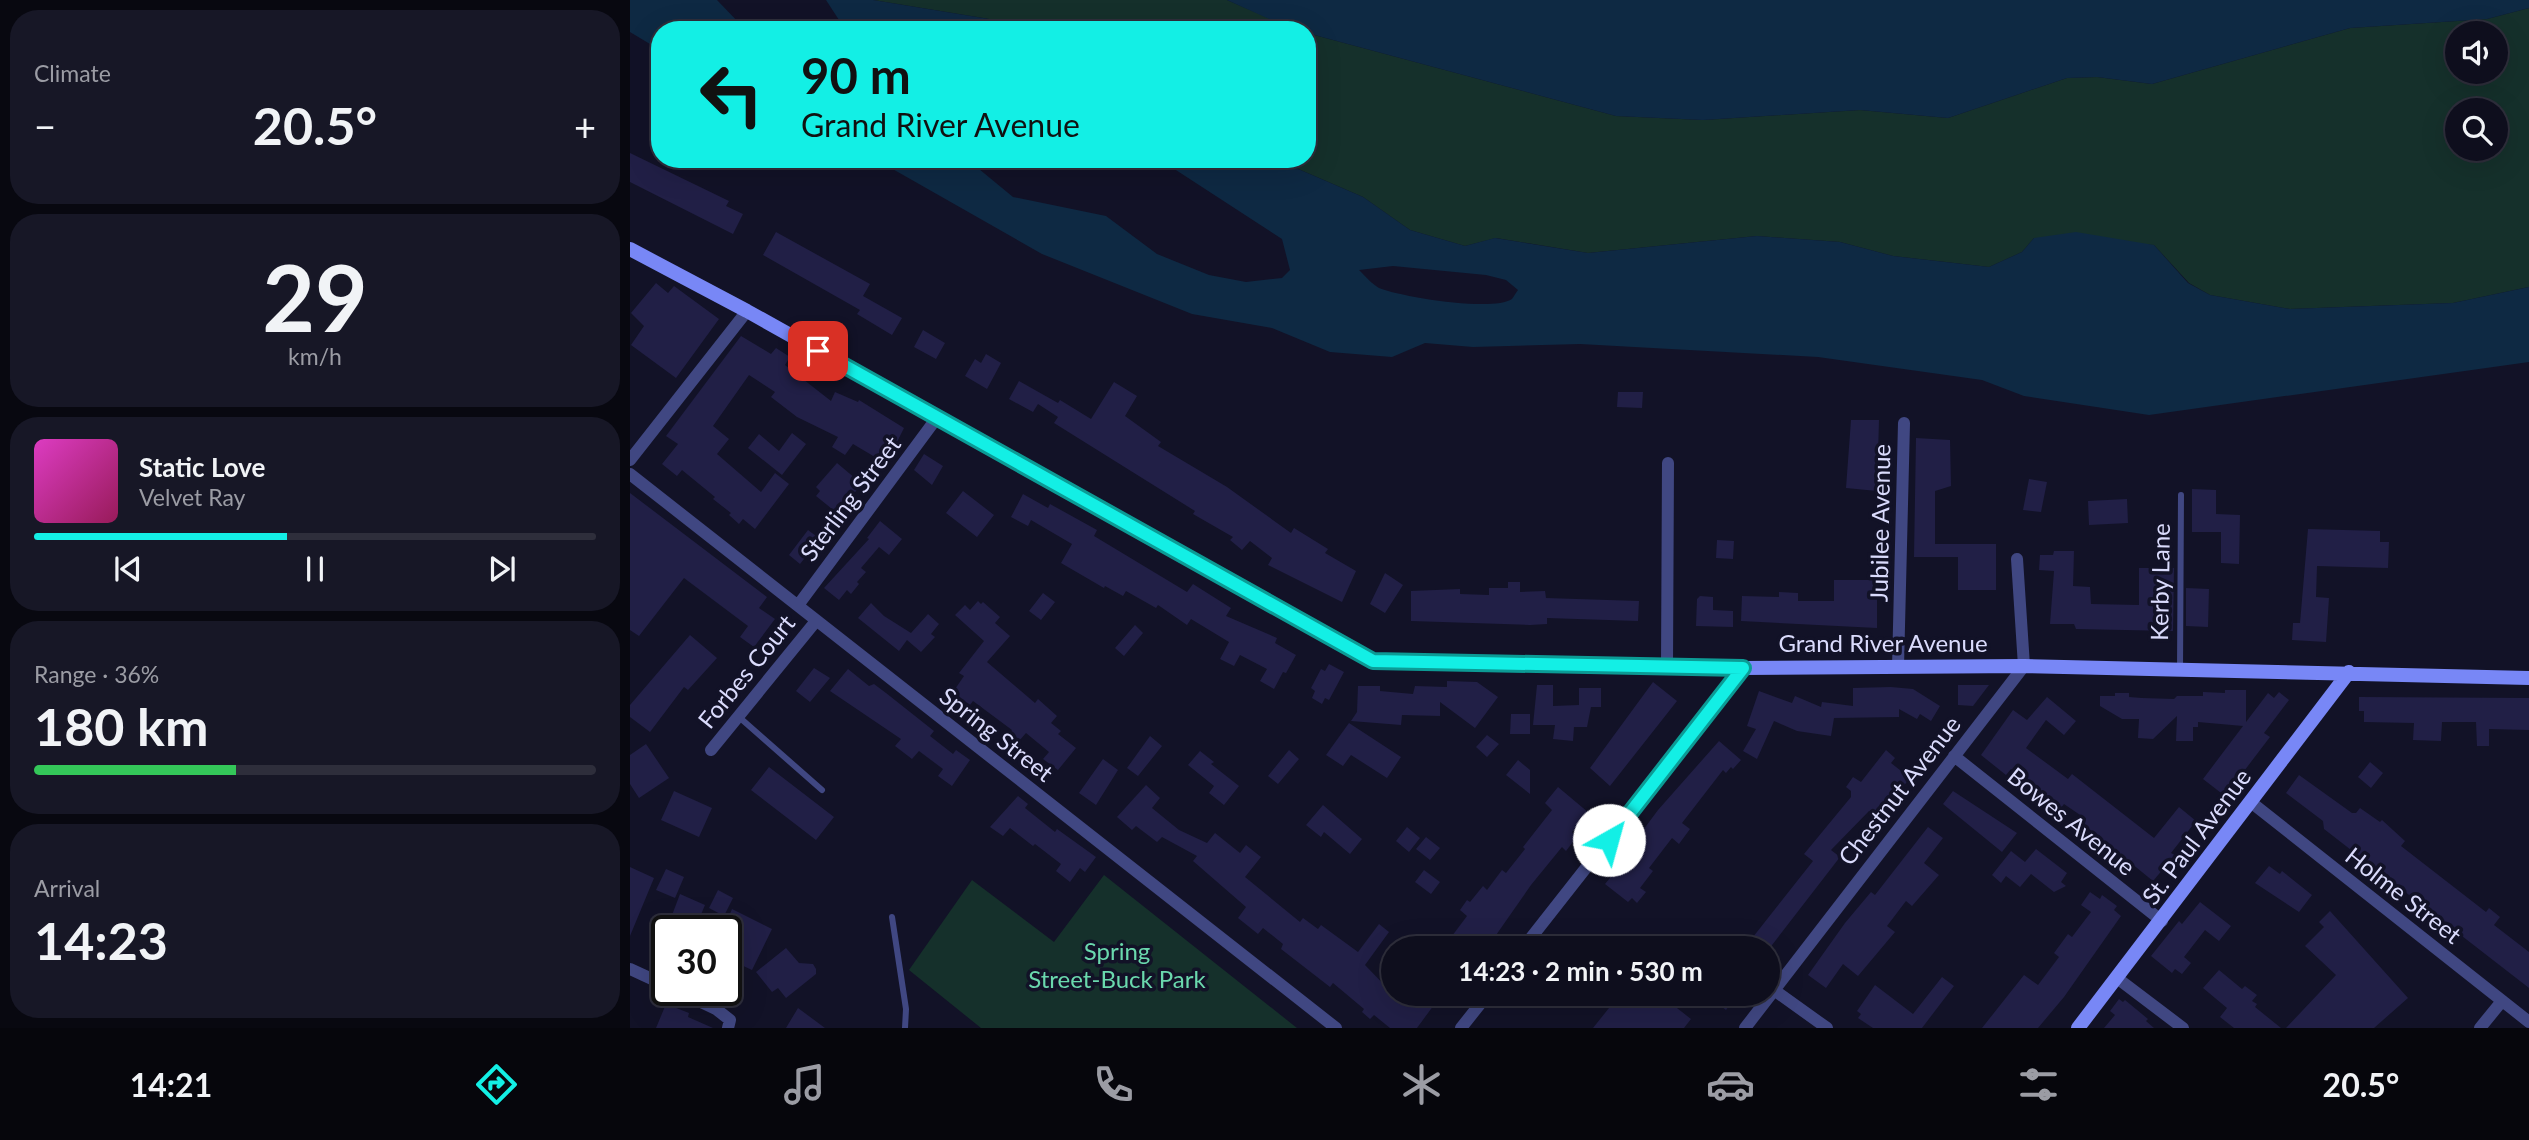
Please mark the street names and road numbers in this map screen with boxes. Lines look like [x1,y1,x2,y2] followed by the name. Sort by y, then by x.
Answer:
[793,430,906,566] street label: Sterling Street
[1864,444,1895,602] street label: Jubilee Avenue
[2144,523,2175,641] street label: Kerby Lane
[691,608,801,734] street label: Forbes Court
[1778,628,1988,657] street label: Grand River Avenue
[934,681,1060,787] street label: Spring Street
[1832,710,1966,870] street label: Chestnut Avenue
[2002,761,2141,881] street label: Bowes Avenue
[2135,762,2256,910] street label: St. Paul Avenue
[2340,841,2468,949] street label: Holme Street

